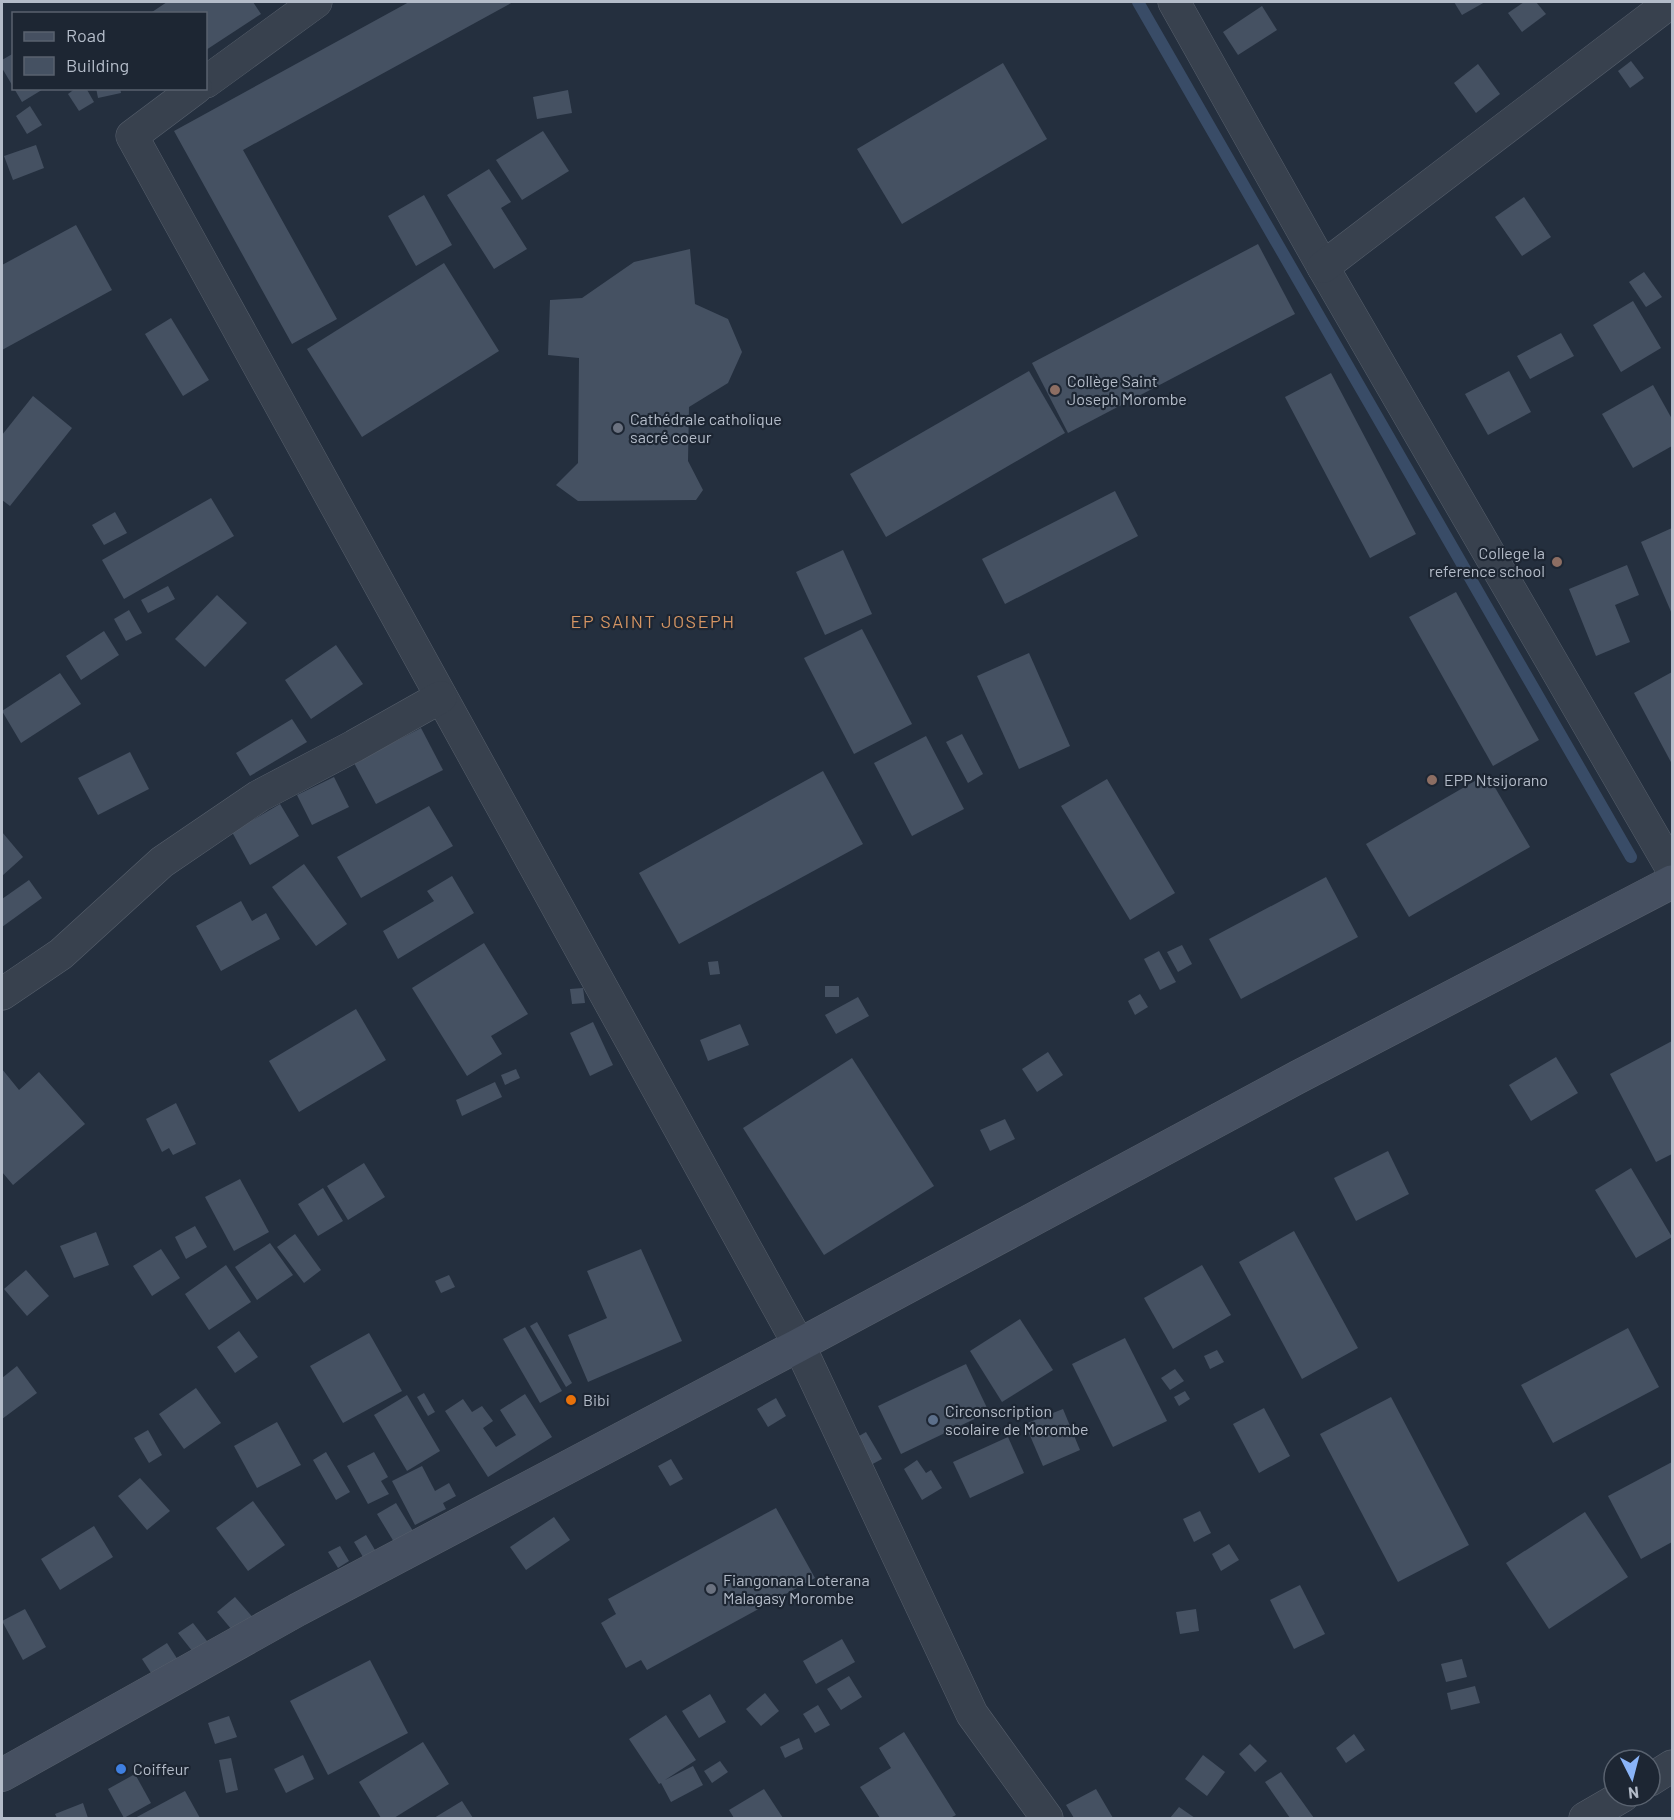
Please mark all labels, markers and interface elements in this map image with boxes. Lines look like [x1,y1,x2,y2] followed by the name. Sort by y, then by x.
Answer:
[12,12,207,90] legend
[66,24,106,46] text: Road
[66,54,129,76] text: Building
[1067,371,1187,408] place label: Collège Saint Joseph Morombe
[1048,383,1062,397] marker: Collège Saint Joseph Morombe
[630,409,782,446] place label: Cathédrale catholique sacré coeur
[611,421,625,435] marker: Cathédrale catholique sacré coeur
[1429,543,1545,580] place label: College la reference school
[1550,555,1564,569] marker: College la reference school
[571,610,735,632] district label: EP SAINT JOSEPH
[1444,770,1548,789] place label: EPP Ntsijorano
[1425,773,1439,787] marker: EPP Ntsijorano
[583,1390,610,1409] place label: Bibi
[564,1393,578,1407] marker: Bibi
[945,1401,1089,1438] place label: Circonscription scolaire de Morombe
[926,1413,940,1427] marker: Circonscription scolaire de Morombe
[723,1570,870,1607] place label: Fiangonana Loterana Malagasy Morombe
[704,1582,718,1596] marker: Fiangonana Loterana Malagasy Morombe
[1602,1748,1662,1808] north arrow
[133,1759,189,1778] place label: Coiffeur
[114,1762,128,1776] marker: Coiffeur
[1627,1783,1640,1803] text: N

